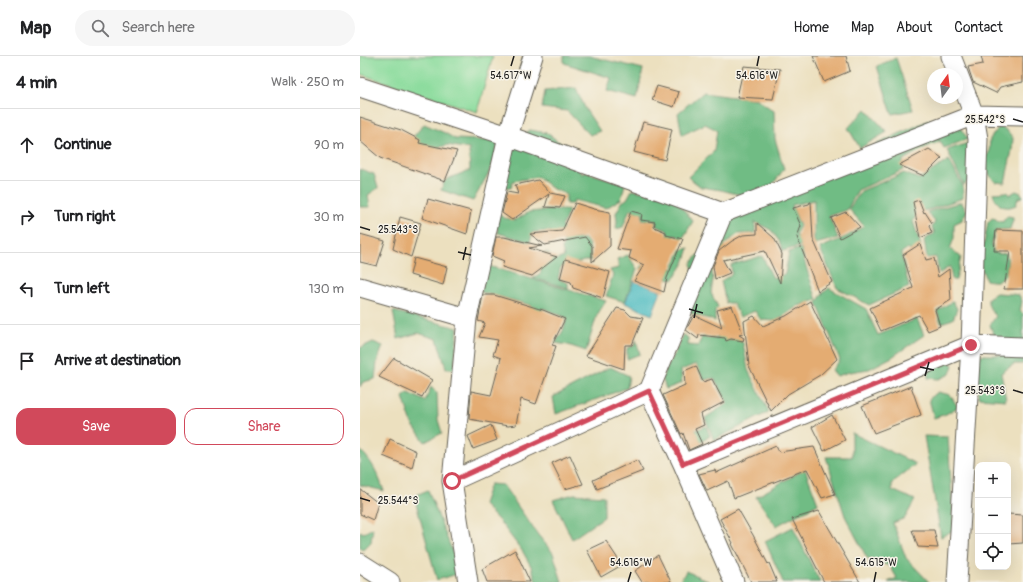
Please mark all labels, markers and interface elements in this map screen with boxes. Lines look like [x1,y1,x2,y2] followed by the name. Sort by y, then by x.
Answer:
[75,10,355,46] search box
[20,16,51,40] text: Map
[89,17,111,39] icon: search
[121,18,195,37] text: Search here
[794,19,829,36] text: Home
[851,19,874,36] text: Map
[896,19,932,36] text: About
[954,19,1003,36] text: Contact
[927,68,963,104] north arrow
[490,70,532,82] text: 54.617°W
[736,70,778,82] text: 54.616°W
[16,72,57,93] text: 4 min
[271,74,344,90] text: Walk · 250 m
[965,114,1005,126] text: 25.542°S
[16,134,38,156] icon: ahead
[54,135,112,154] text: Continue
[314,137,344,153] text: 90 m
[16,206,38,228] icon: right
[54,207,115,226] text: Turn right
[314,209,344,225] text: 30 m
[378,224,418,236] text: 25.543°S
[16,278,38,300] icon: left
[54,279,110,298] text: Turn left
[308,281,344,297] text: 130 m
[962,336,980,354] route end
[16,350,38,372] icon: arrive
[54,351,181,370] text: Arrive at destination
[965,385,1005,397] text: 25.543°S
[16,408,176,445] button: Save
[184,408,344,445] button: Share
[975,462,1011,570] map controls
[975,462,1011,498] button: +
[443,472,461,490] route start
[378,495,418,507] text: 25.544°S
[975,498,1011,534] button: −
[975,534,1011,570] button: locate
[610,557,652,569] text: 54.616°W
[855,557,897,569] text: 54.615°W

